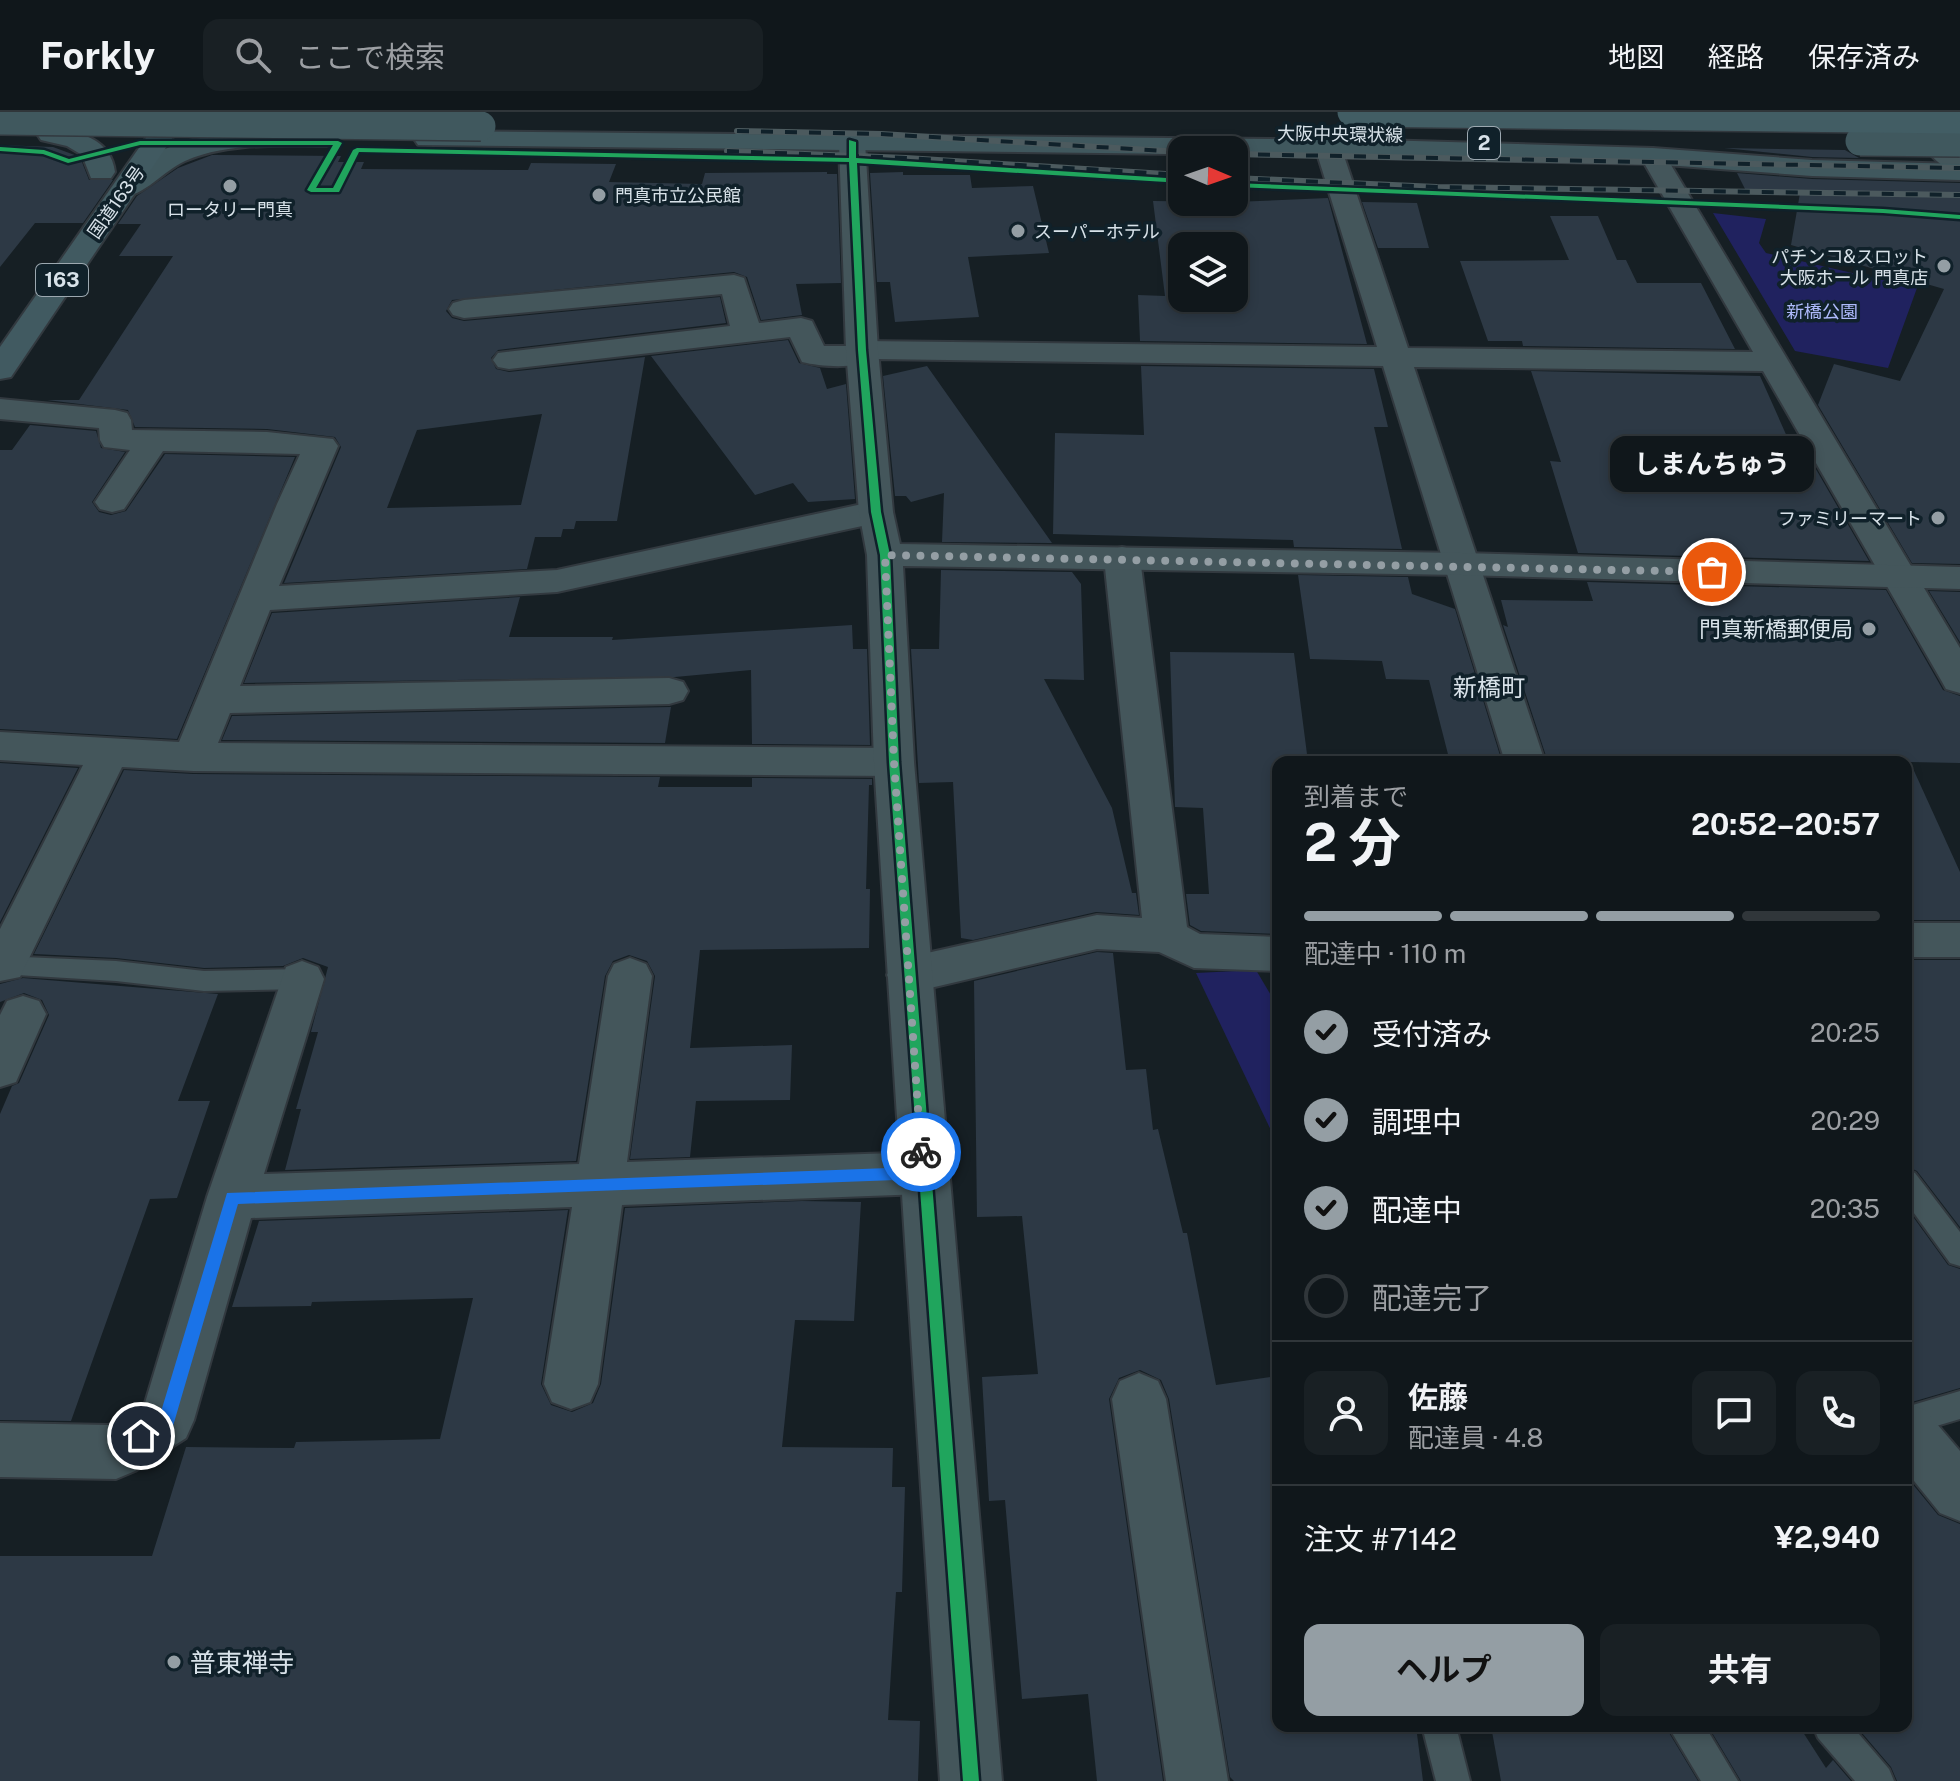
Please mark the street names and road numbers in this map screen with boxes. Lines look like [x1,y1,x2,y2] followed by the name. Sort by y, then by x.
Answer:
[1277,122,1403,146] street label: 大阪中央環状線
[1468,127,1500,159] road number: 2
[83,162,149,242] street label: 国道163号
[36,264,88,296] road number: 163

